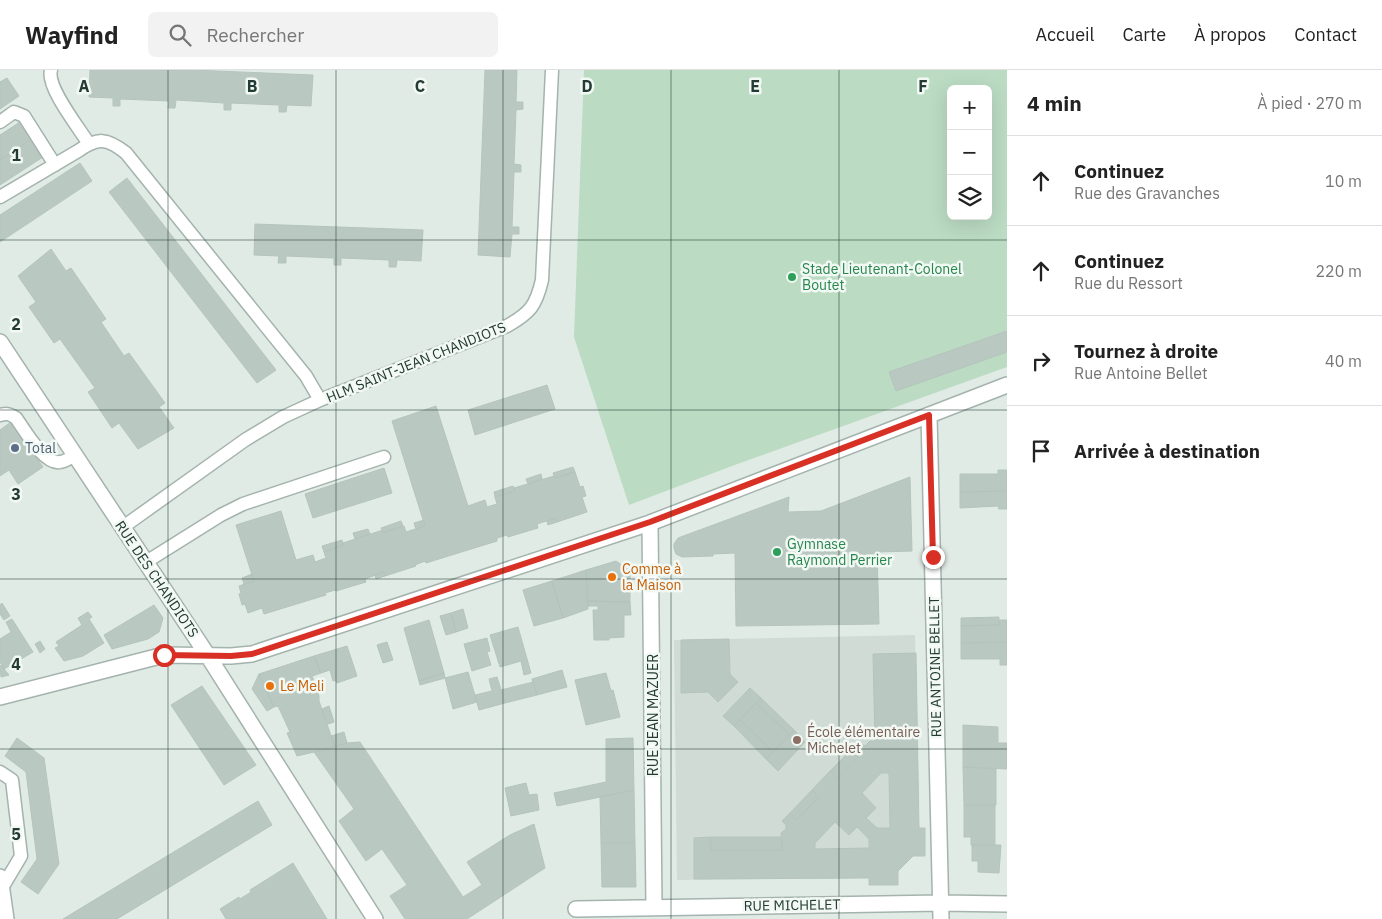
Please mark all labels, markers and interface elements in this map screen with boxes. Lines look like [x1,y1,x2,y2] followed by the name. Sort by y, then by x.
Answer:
[148,12,498,57] search box
[25,19,118,51] text: Wayfind
[166,21,194,49] icon: search
[206,23,304,47] text: Rechercher
[1035,23,1094,46] text: Accueil
[1122,23,1166,46] text: Carte
[1194,23,1266,46] text: À propos
[1294,23,1357,46] text: Contact
[79,76,90,96] text: A
[247,76,258,96] text: B
[415,76,425,96] text: C
[581,76,593,96] text: D
[750,76,760,96] text: E
[918,76,928,96] text: F
[947,85,992,220] map controls
[947,85,992,130] button: +
[1027,89,1082,117] text: 4 min
[1257,93,1362,113] text: À pied · 270 m
[947,130,992,175] button: −
[11,145,21,165] text: 1
[1074,159,1164,183] text: Continuez
[1027,167,1055,195] icon: ahead
[1325,171,1362,191] text: 10 m
[947,175,992,220] button: layers
[1074,183,1220,203] text: Rue des Gravanches
[1074,249,1164,273] text: Continuez
[1027,257,1055,285] icon: ahead
[802,260,962,294] place label: Stade Lieutenant-Colonel Boutet
[1315,261,1362,281] text: 220 m
[786,271,798,283] marker: Stade Lieutenant-Colonel Boutet
[1074,273,1183,293] text: Rue du Ressort
[11,314,21,334] text: 2
[324,318,508,406] street label: HLM SAINT-JEAN CHANDIOTS
[1074,339,1218,363] text: Tournez à droite
[1027,347,1055,375] icon: right
[1325,351,1362,371] text: 40 m
[1074,363,1208,383] text: Rue Antoine Bellet
[1027,437,1055,465] icon: arrive
[25,439,56,457] place label: Total
[1074,439,1260,463] text: Arrivée à destination
[9,442,21,454] marker: Total
[11,484,21,504] text: 3
[111,517,203,641] street label: RUE DES CHANDIOTS
[787,535,892,569] place label: Gymnase Raymond Perrier
[771,546,783,558] marker: Gymnase Raymond Perrier
[922,546,945,569] route end
[622,560,682,594] place label: Comme à la Maison
[606,571,618,583] marker: Comme à la Maison
[925,596,945,738] street label: RUE ANTOINE BELLET
[153,644,176,667] route start
[11,654,21,674] text: 4
[644,654,662,776] street label: RUE JEAN MAZUER
[280,677,324,695] place label: Le Meli
[264,680,276,692] marker: Le Meli
[807,722,921,757] place label: École élémentaire Michelet
[791,734,803,746] marker: École élémentaire Michelet
[11,824,21,844] text: 5
[744,895,840,915] street label: RUE MICHELET

